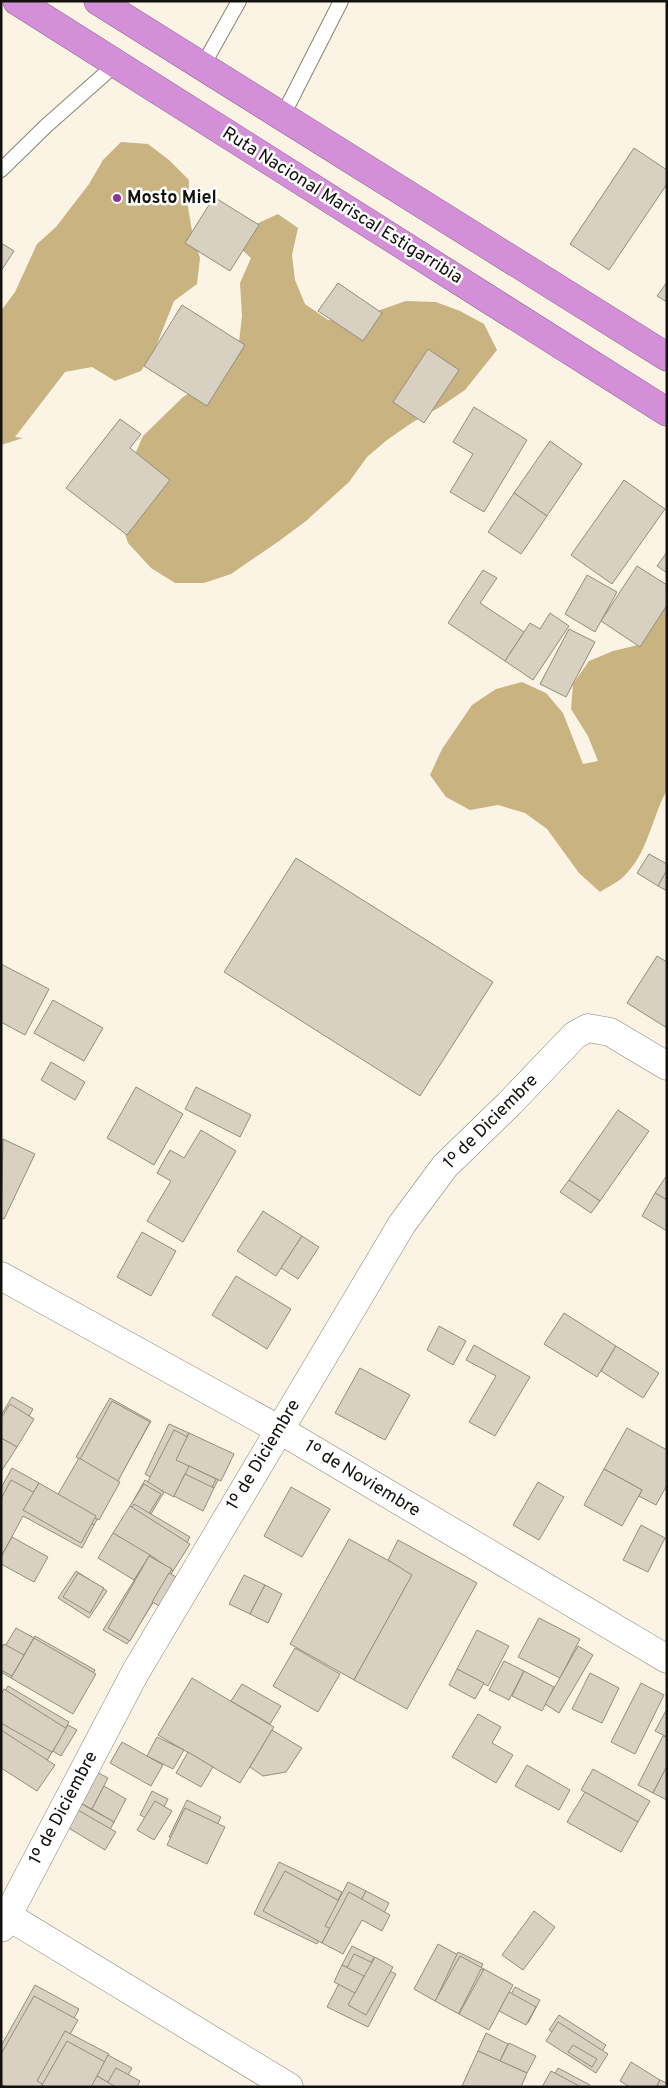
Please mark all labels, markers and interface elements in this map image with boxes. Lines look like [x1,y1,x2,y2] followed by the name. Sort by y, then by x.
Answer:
[218,122,466,290] street label: Ruta Nacional Mariscal Estigarribia
[127,187,217,210] place label: Mosto Miel
[111,192,123,204] marker: Mosto Miel
[439,1070,543,1174] street label: 1º de Diciembre
[222,1395,306,1515] street label: 1º de Diciembre
[300,1435,424,1523] street label: 1º de Noviembre
[24,1747,104,1869] street label: 1º de Diciembre

